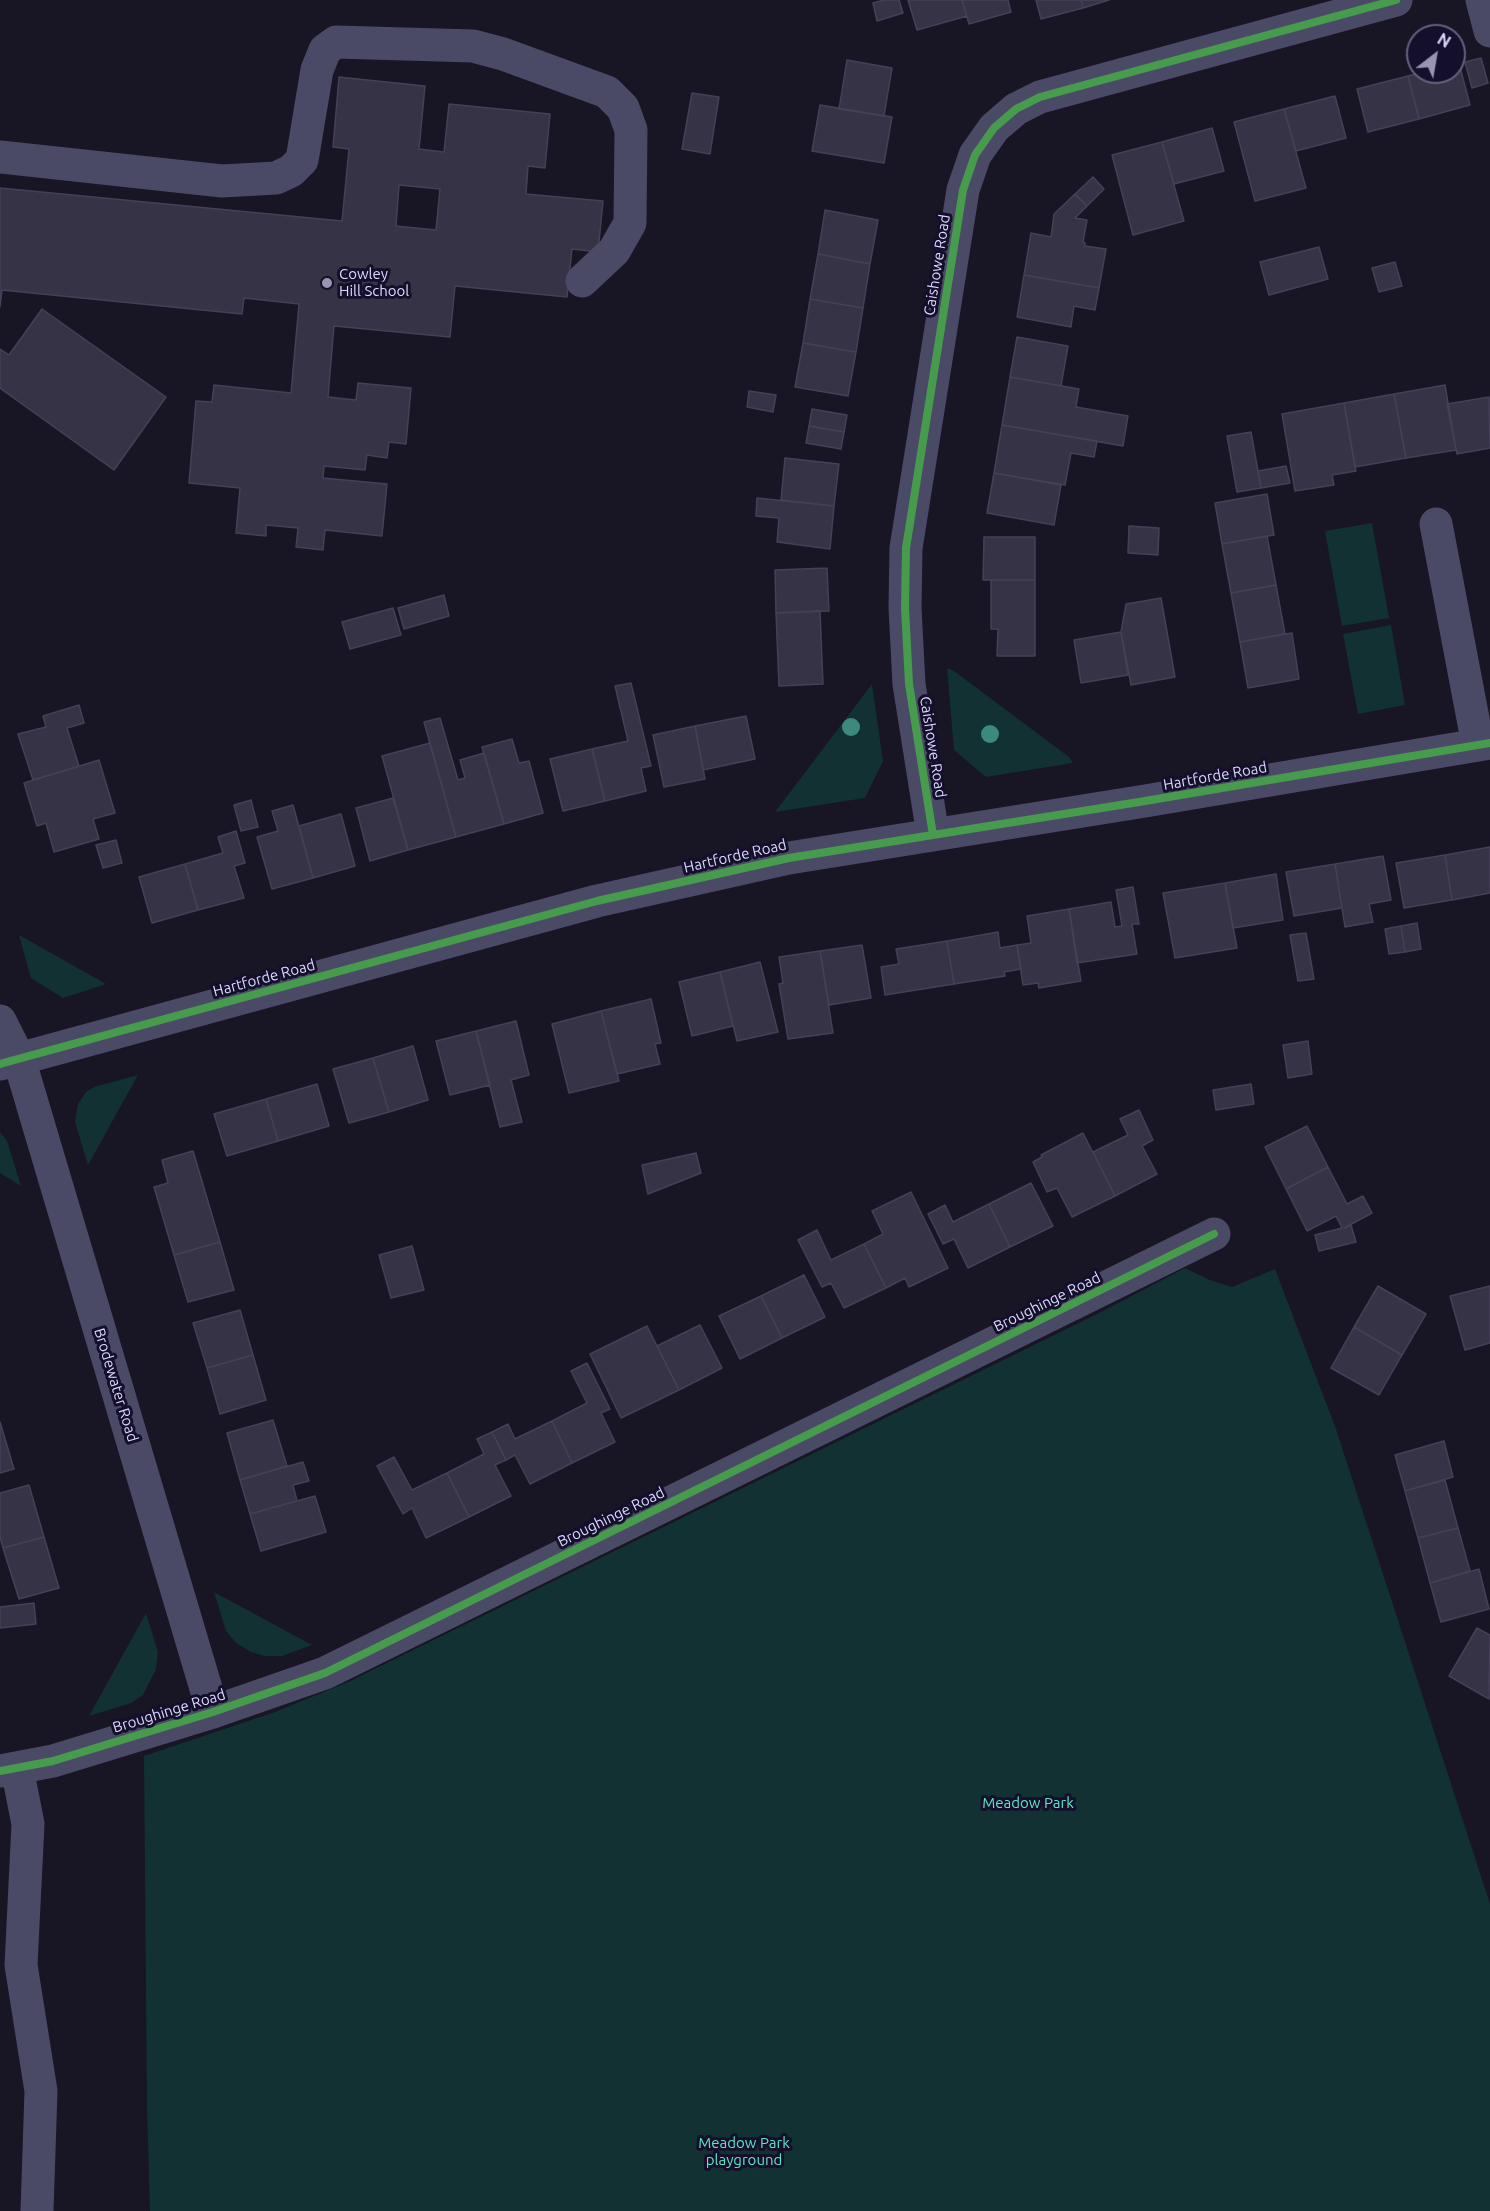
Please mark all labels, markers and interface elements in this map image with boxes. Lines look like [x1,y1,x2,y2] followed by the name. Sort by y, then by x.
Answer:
[1406,24,1466,84] north arrow
[1434,29,1454,51] text: N
[920,213,954,317] street label: Caishowe Road
[339,265,409,300] place label: Cowley Hill School
[320,276,334,290] marker: Cowley Hill School
[916,695,950,799] street label: Caishowe Road
[1162,758,1268,794] street label: Hartforde Road
[682,835,788,877] street label: Hartforde Road
[211,956,317,1000] street label: Hartforde Road
[991,1268,1103,1336] street label: Broughinge Road
[90,1326,142,1444] street label: Brodewater Road
[555,1483,667,1551] street label: Broughinge Road
[110,1685,228,1737] street label: Broughinge Road
[982,1794,1074,1812] park label: Meadow Park
[698,2134,790,2169] park label: Meadow Park playground

